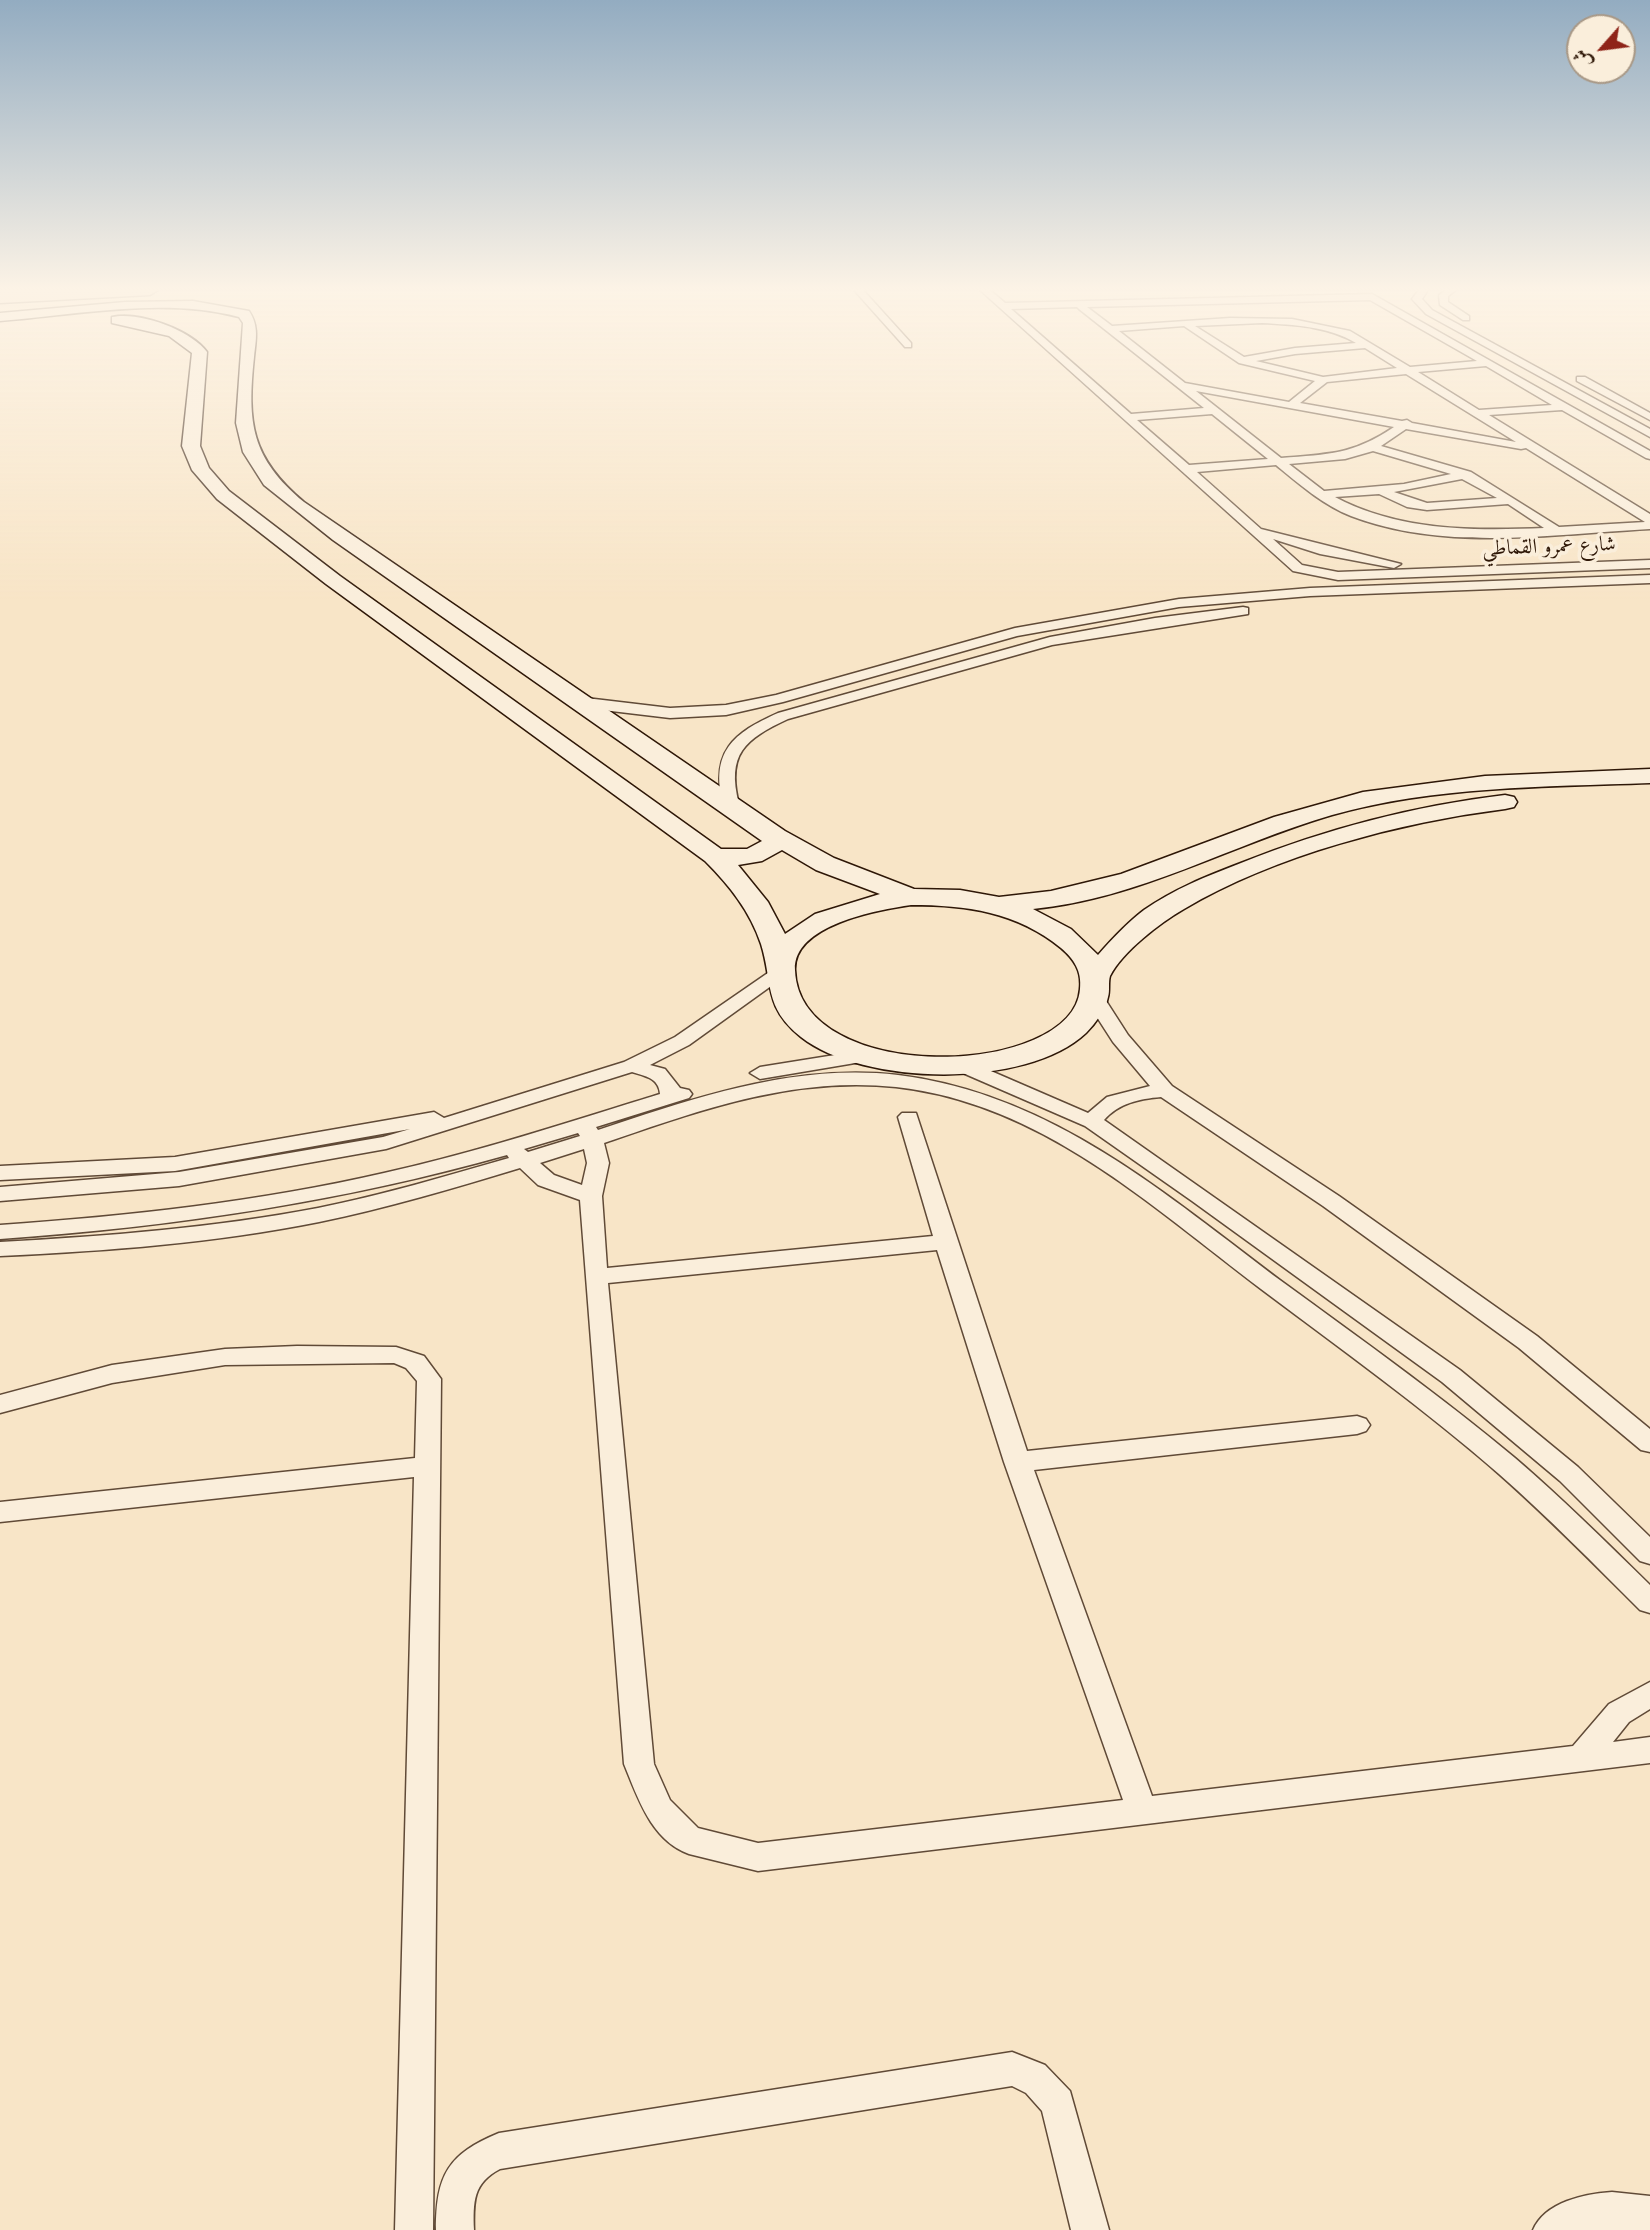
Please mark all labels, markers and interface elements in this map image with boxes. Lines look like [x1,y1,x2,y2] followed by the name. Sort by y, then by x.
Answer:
[1566,14,1636,84] north arrow
[1571,45,1597,71] text: ش
[1482,532,1616,562] street label: شارع عمرو القماطي

